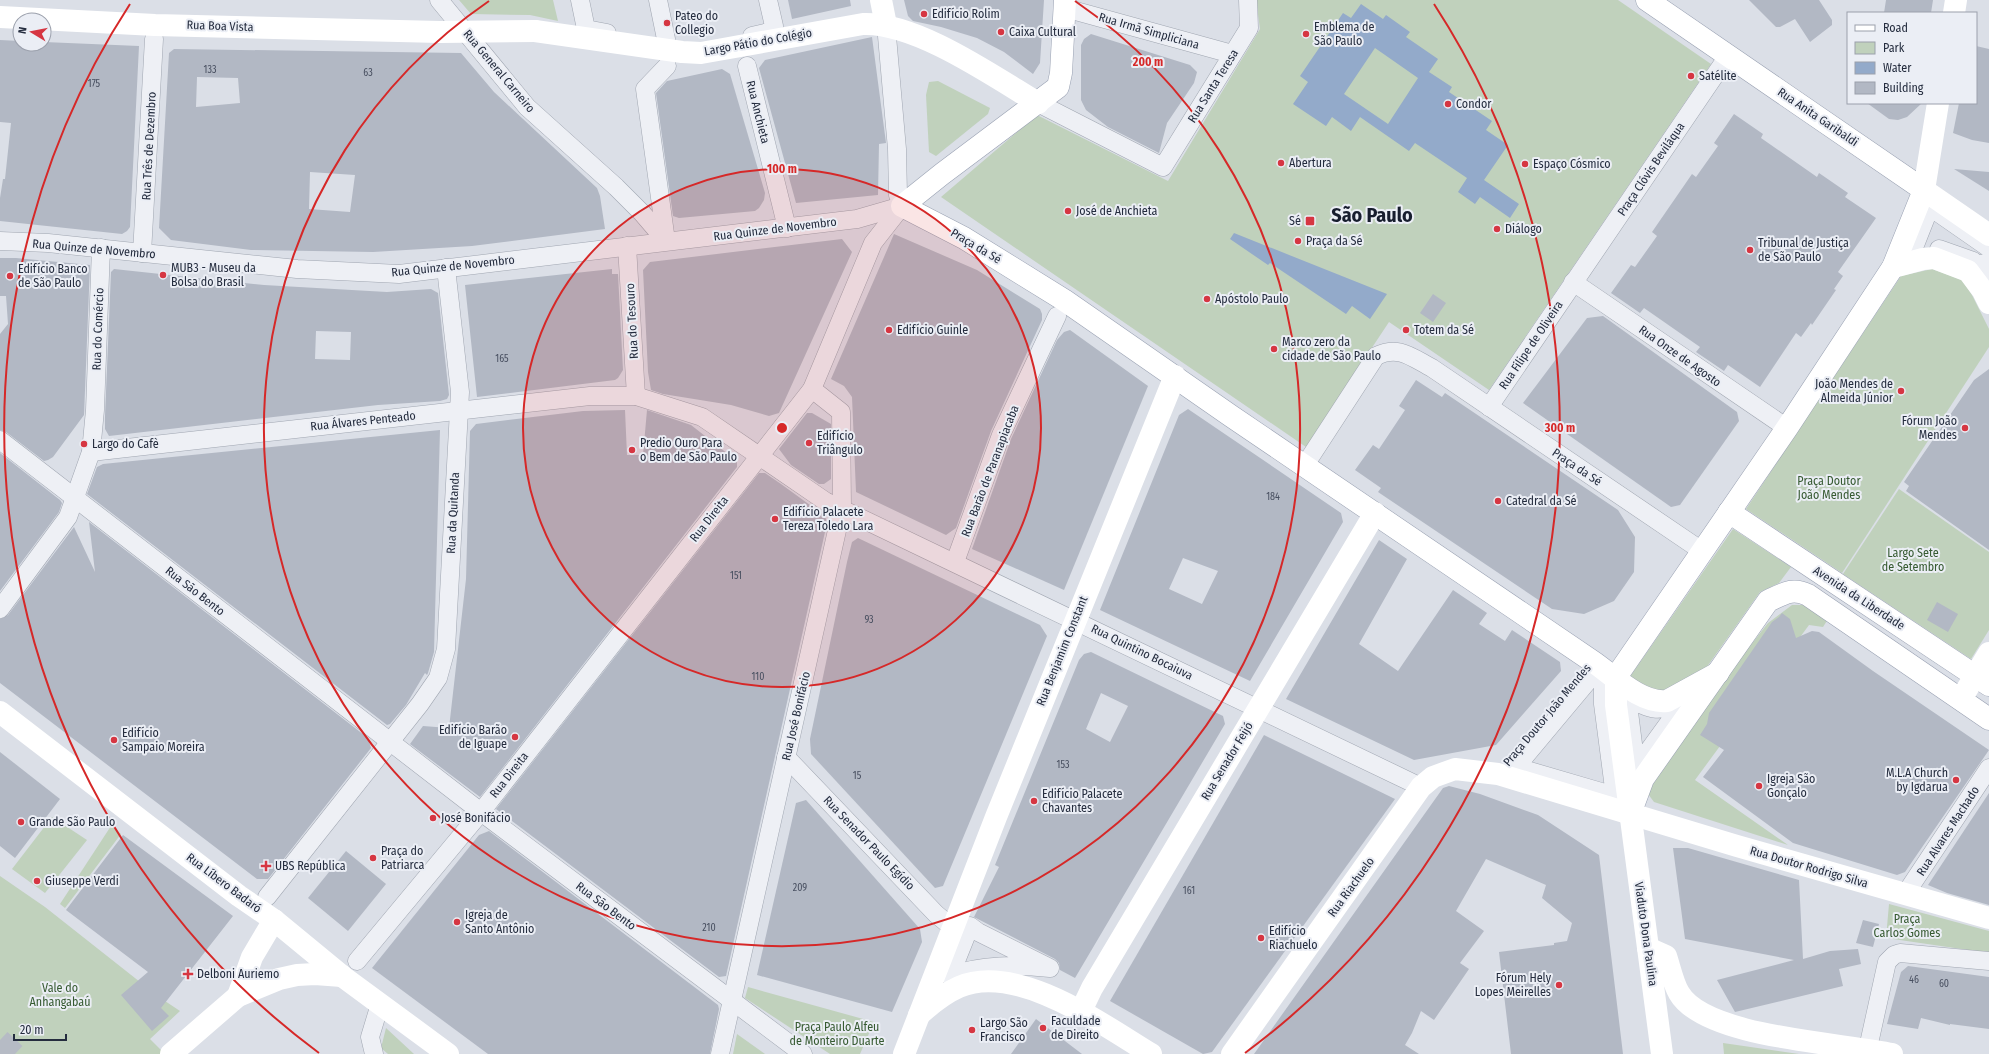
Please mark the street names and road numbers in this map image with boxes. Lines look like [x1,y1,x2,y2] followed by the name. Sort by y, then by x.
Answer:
[1097,10,1201,52] street label: Rua Irmã Simpliciana
[186,18,254,34] street label: Rua Boa Vista
[703,26,813,58] street label: Largo Pátio do Colégio
[460,27,538,115] street label: Rua General Carneiro
[1185,47,1241,125] street label: Rua Santa Teresa
[743,79,773,145] street label: Rua Anchieta
[1775,85,1861,149] street label: Rua Anita Garibaldi
[139,91,159,201] street label: Rua Três de Dezembro
[1615,120,1687,218] street label: Praça Clóvis Beviláqua
[713,215,837,243] street label: Rua Quinze de Novembro
[948,225,1004,267] street label: Praça da Sé
[32,237,156,261] street label: Rua Quinze de Novembro
[391,253,515,279] street label: Rua Quinze de Novembro
[623,283,641,359] street label: Rua do Tesouro
[90,287,106,371] street label: Rua do Comércio
[1496,298,1566,392] street label: Rua Filipe de Oliveira
[1636,322,1724,390] street label: Rua Onze de Agosto
[958,403,1022,539] street label: Rua Barão de Paranapiacaba
[309,408,416,434] street label: Rua Álvares Penteado
[1550,445,1604,489] street label: Praça da Sé
[444,472,462,554] street label: Rua da Quitanda
[687,493,731,545] street label: Rua Direita
[1811,563,1907,633] street label: Avenida da Liberdade
[163,564,227,618] street label: Rua São Bento
[1034,594,1090,708] street label: Rua Benjamim Constant
[1089,621,1195,683] street label: Rua Quintino Bocaiuva
[1500,661,1594,769] street label: Praça Doutor João Mendes
[779,670,813,762] street label: Rua José Bonifácio
[1198,719,1256,803] street label: Rua Senador Feijó
[487,749,531,801] street label: Rua Direita
[1914,784,1982,878] street label: Rua Alvares Machado
[820,793,918,893] street label: Rua Senador Paulo Egídio
[1748,843,1870,891] street label: Rua Doutor Rodrigo Silva
[184,850,264,916] street label: Rua Líbero Badaró
[1325,855,1377,919] street label: Rua Riachuelo
[573,879,639,933] street label: Rua São Bento
[1632,881,1660,987] street label: Viaduto Dona Paulina

